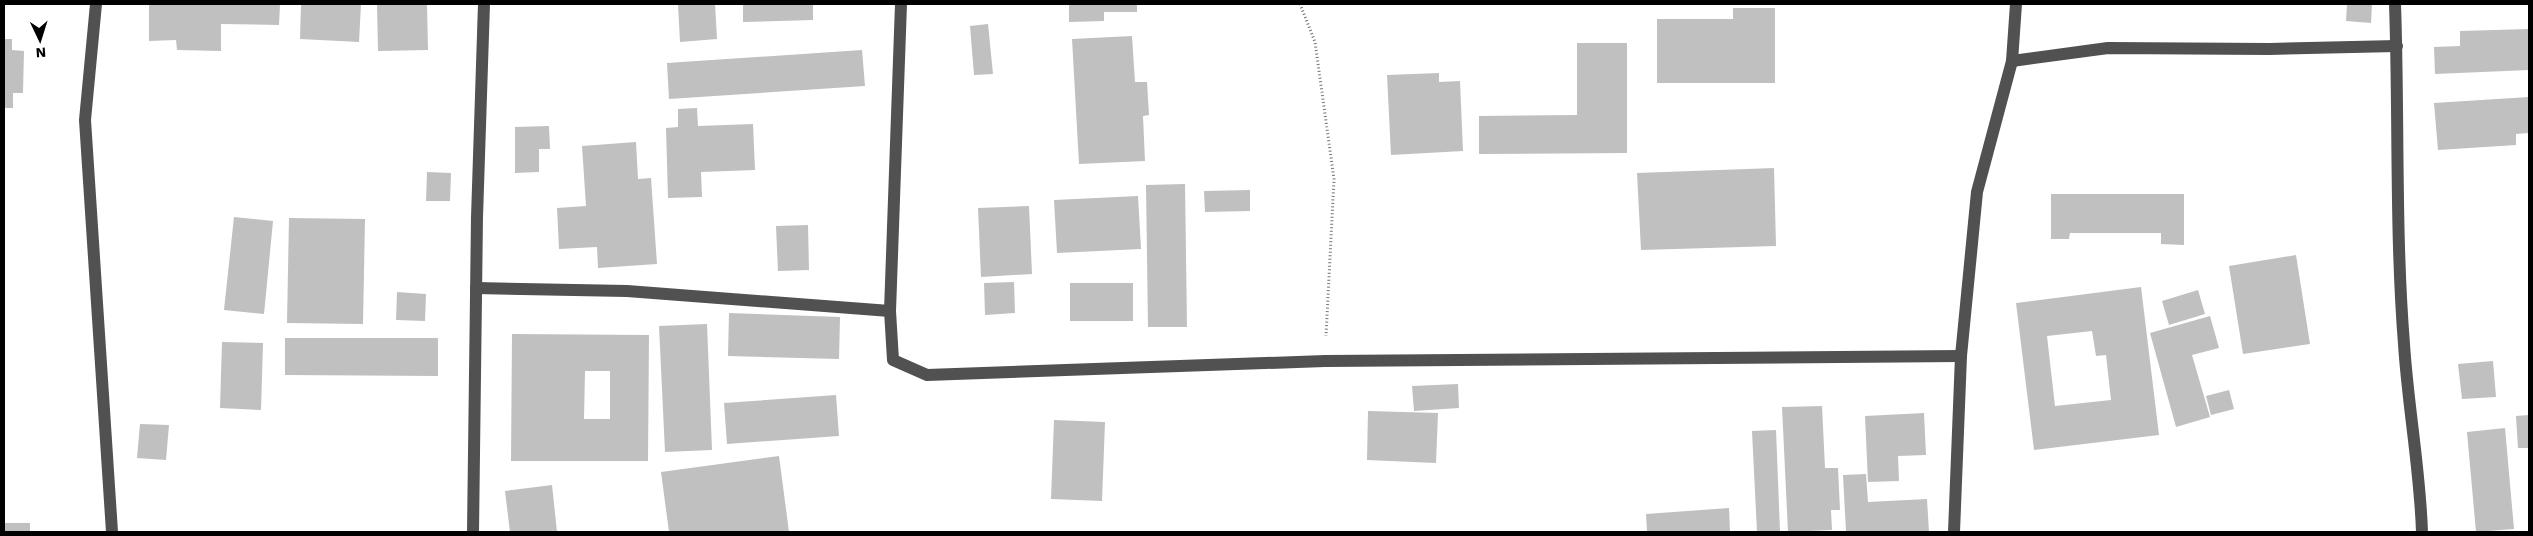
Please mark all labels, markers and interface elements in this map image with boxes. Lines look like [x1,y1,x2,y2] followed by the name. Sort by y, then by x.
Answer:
[15,15,65,65] north arrow
[35,45,47,61] text: N

